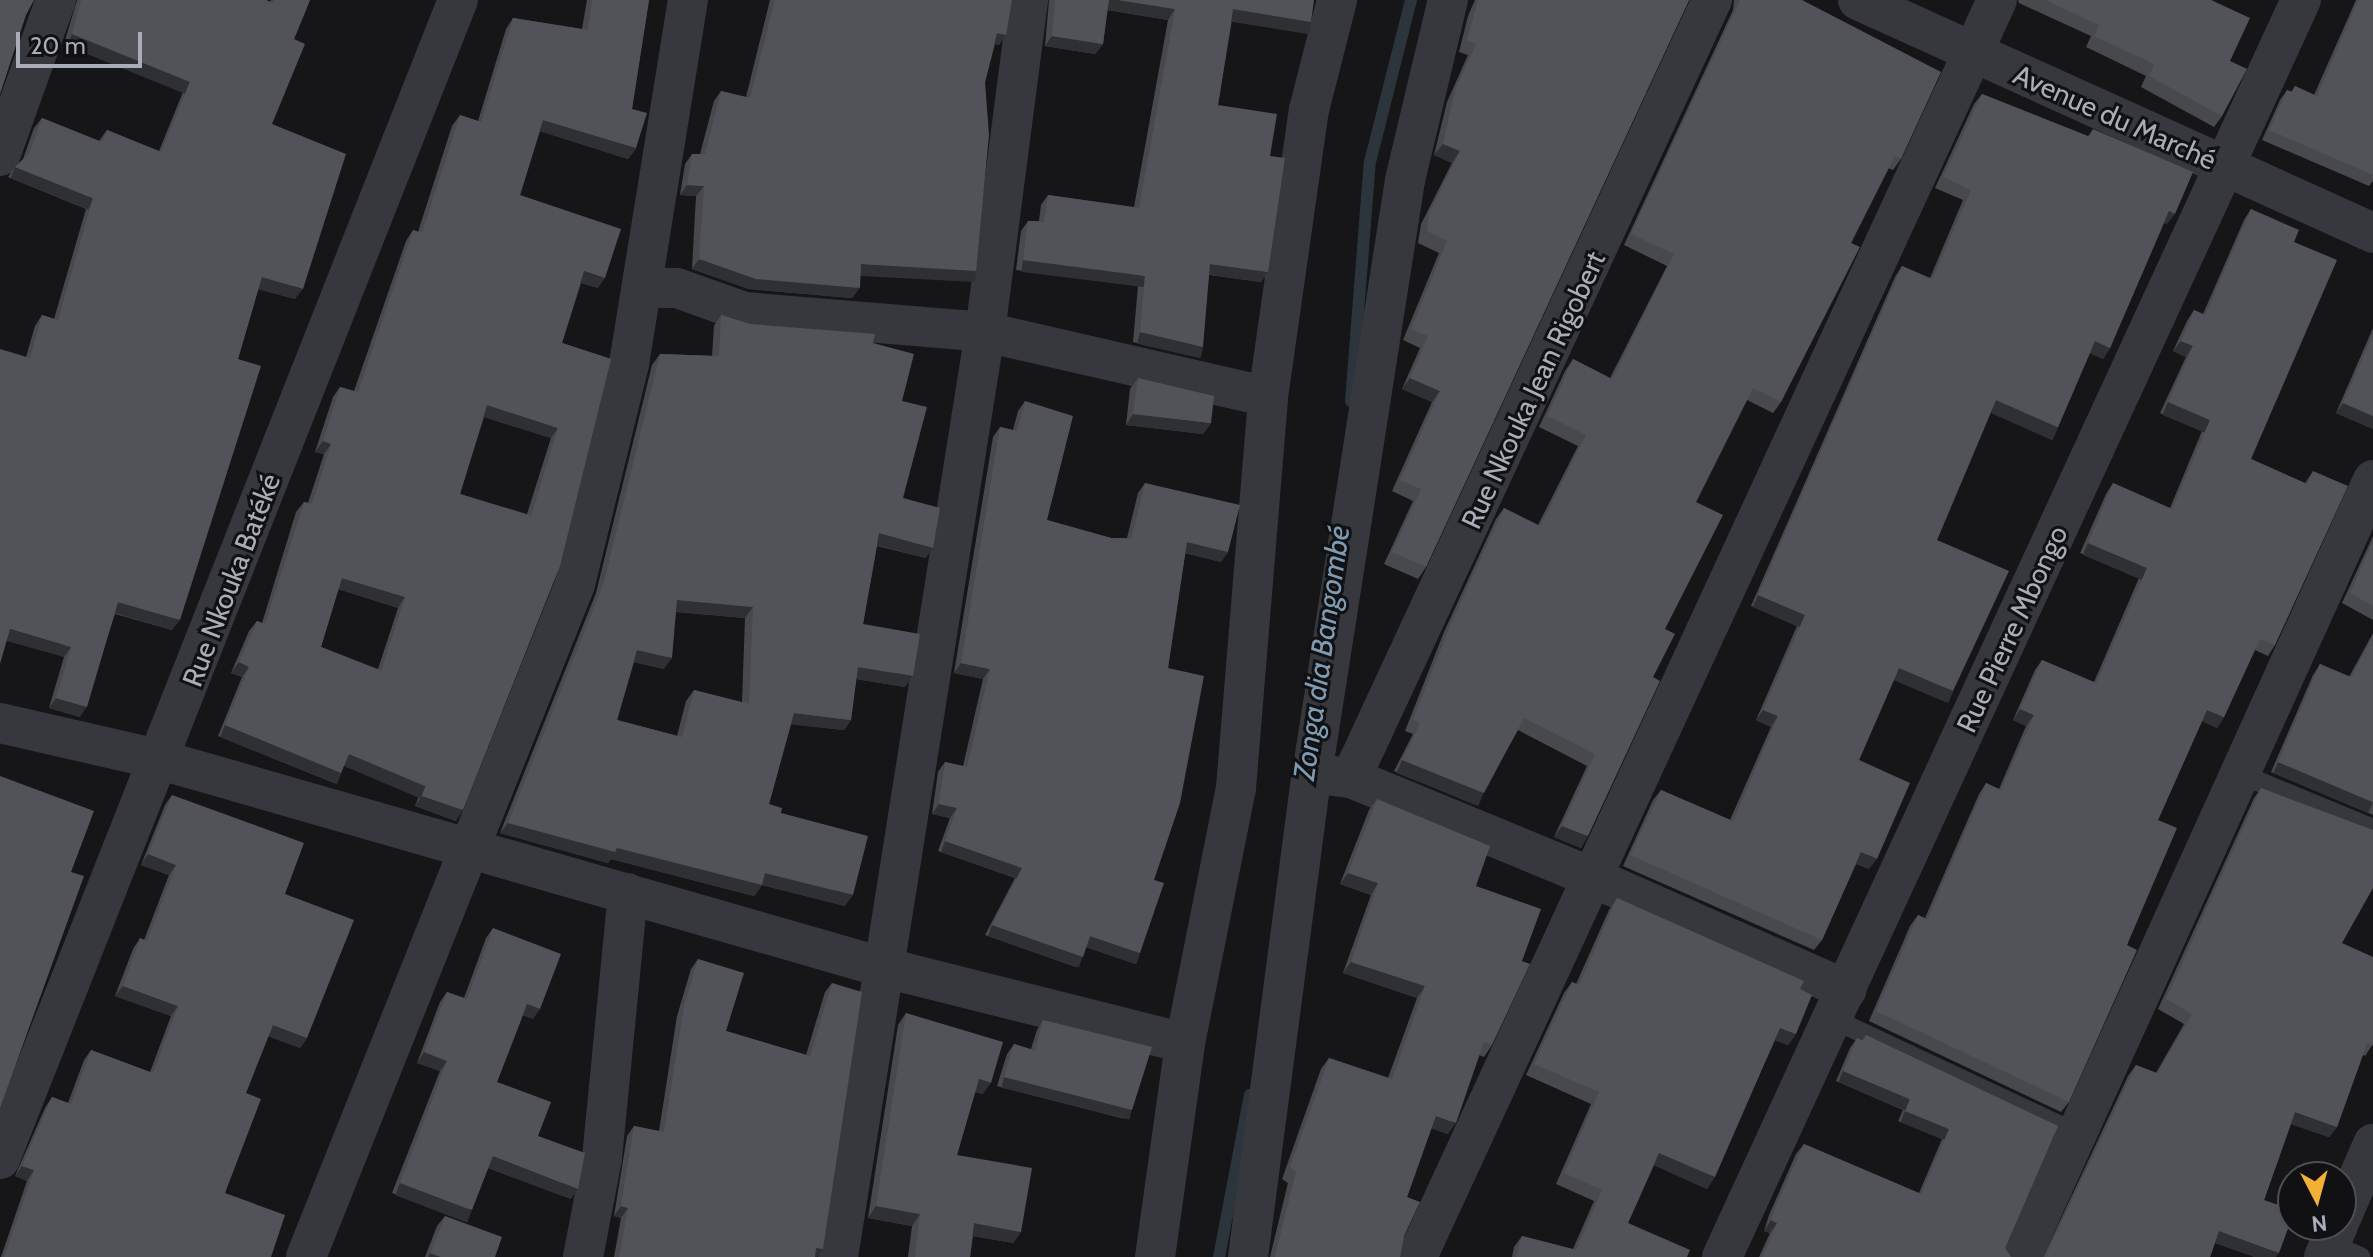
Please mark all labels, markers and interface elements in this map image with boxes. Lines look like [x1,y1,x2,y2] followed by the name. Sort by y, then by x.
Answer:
[20,16,146,66] scale bar
[30,31,86,60] text: 20 m
[2008,57,2222,177] street label: Avenue du Marché
[1454,246,1612,534] street label: Rue Nkouka Jean Rigobert
[175,469,287,691] street label: Rue Nkouka Batéké
[1949,520,2075,738] street label: Rue Pierre Mbongo
[1286,524,1358,782] water label: Zonga dia Bangombé
[2277,1161,2357,1241] north arrow
[2310,1209,2329,1238] text: N

